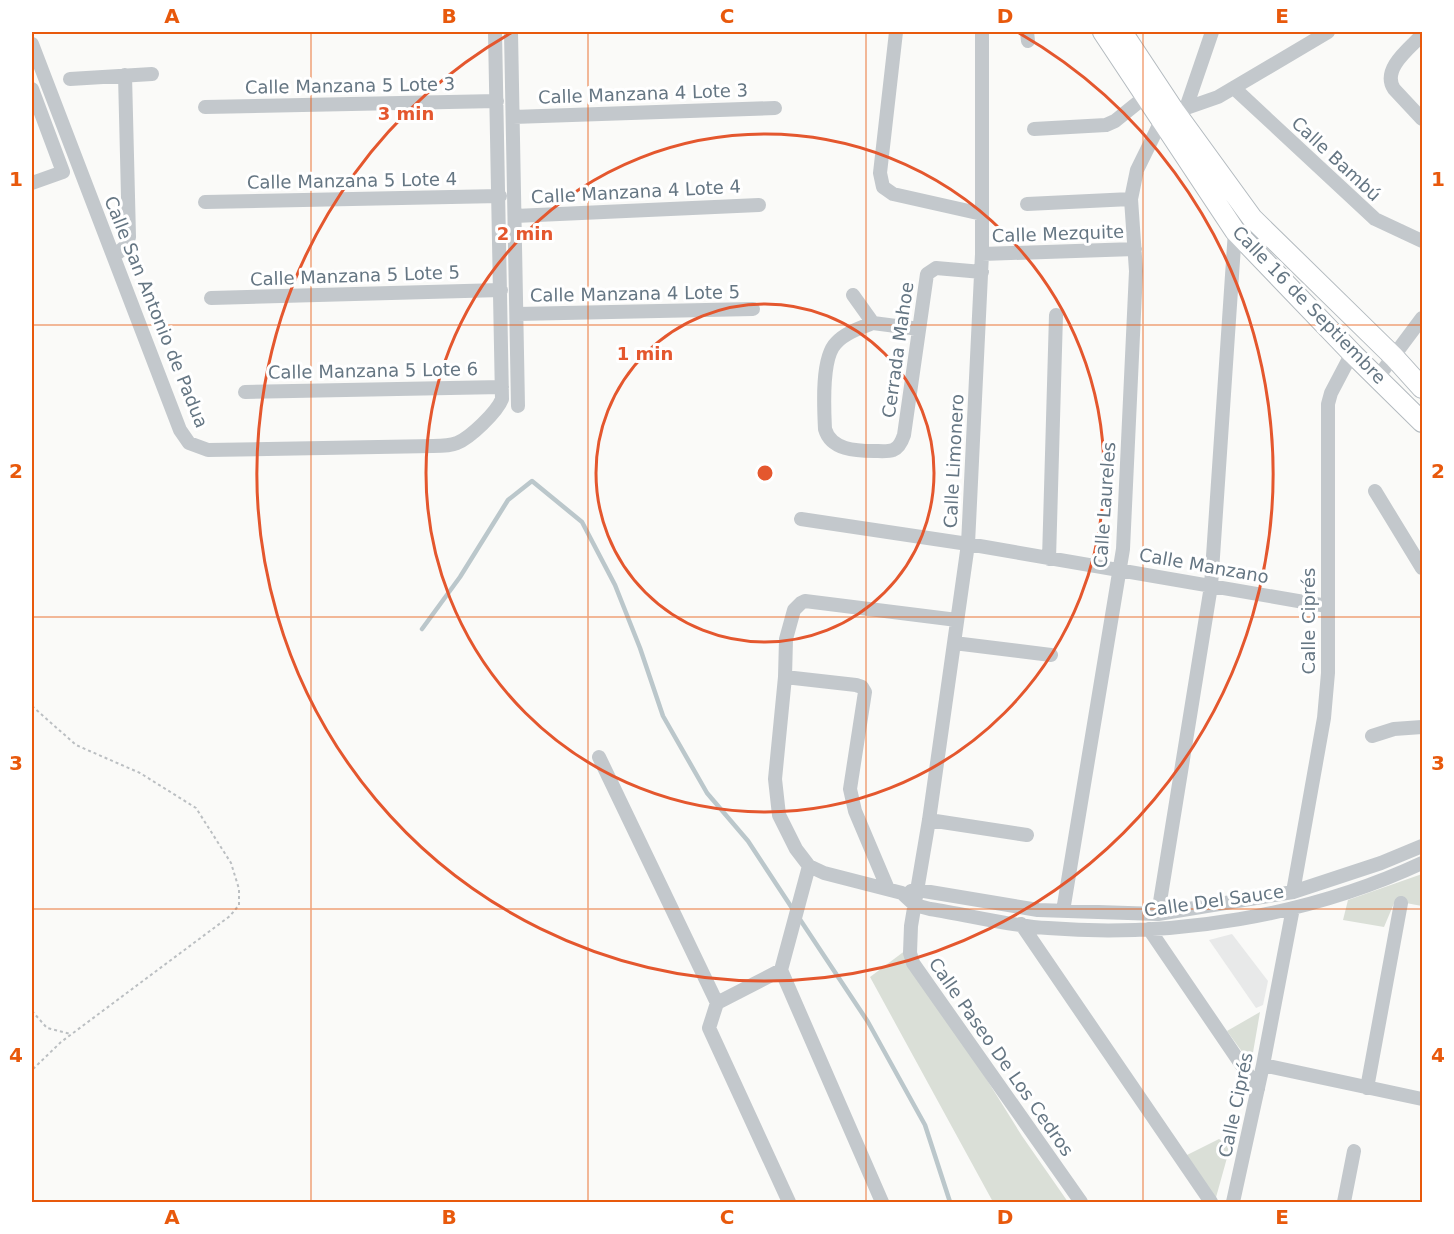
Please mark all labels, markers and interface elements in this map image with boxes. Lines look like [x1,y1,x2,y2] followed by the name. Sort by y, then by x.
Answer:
[164,4,180,28] text: A
[441,4,457,28] text: B
[720,4,734,28] text: C
[997,4,1013,28] text: D
[1275,4,1289,28] text: E
[245,73,455,98] street label: Calle Manzana 5 Lote 3
[538,79,748,108] street label: Calle Manzana 4 Lote 3
[378,103,434,124] text: 3 min
[1287,112,1385,205] street label: Calle Bambú
[9,167,23,191] text: 1
[1431,167,1445,191] text: 1
[247,168,457,193] street label: Calle Manzana 5 Lote 4
[530,176,741,207] street label: Calle Manzana 4 Lote 4
[100,193,213,431] street label: Calle San Antonio de Padua
[991,221,1125,246] street label: Calle Mezquite
[1228,221,1390,388] street label: Calle 16 de Septiembre
[497,223,553,244] text: 2 min
[250,261,460,290] street label: Calle Manzana 5 Lote 5
[878,280,917,419] street label: Cerrada Mahoe
[530,281,740,306] street label: Calle Manzana 4 Lote 5
[617,343,673,364] text: 1 min
[268,358,478,383] street label: Calle Manzana 5 Lote 6
[939,393,968,529] street label: Calle Limonero
[1090,441,1119,569] street label: Calle Laureles
[9,459,23,483] text: 2
[1431,459,1445,483] text: 2
[755,463,775,483] centre of rings
[1138,544,1271,587] street label: Calle Manzano
[1298,568,1319,674] street label: Calle Ciprés
[9,751,23,775] text: 3
[1431,751,1445,775] text: 3
[1143,880,1285,921] street label: Calle Del Sauce
[925,953,1078,1160] street label: Calle Paseo De Los Cedros
[9,1043,23,1067] text: 4
[1431,1043,1445,1067] text: 4
[1214,1050,1257,1159] street label: Calle Ciprés
[164,1205,180,1229] text: A
[441,1205,457,1229] text: B
[720,1205,734,1229] text: C
[997,1205,1013,1229] text: D
[1275,1205,1289,1229] text: E

